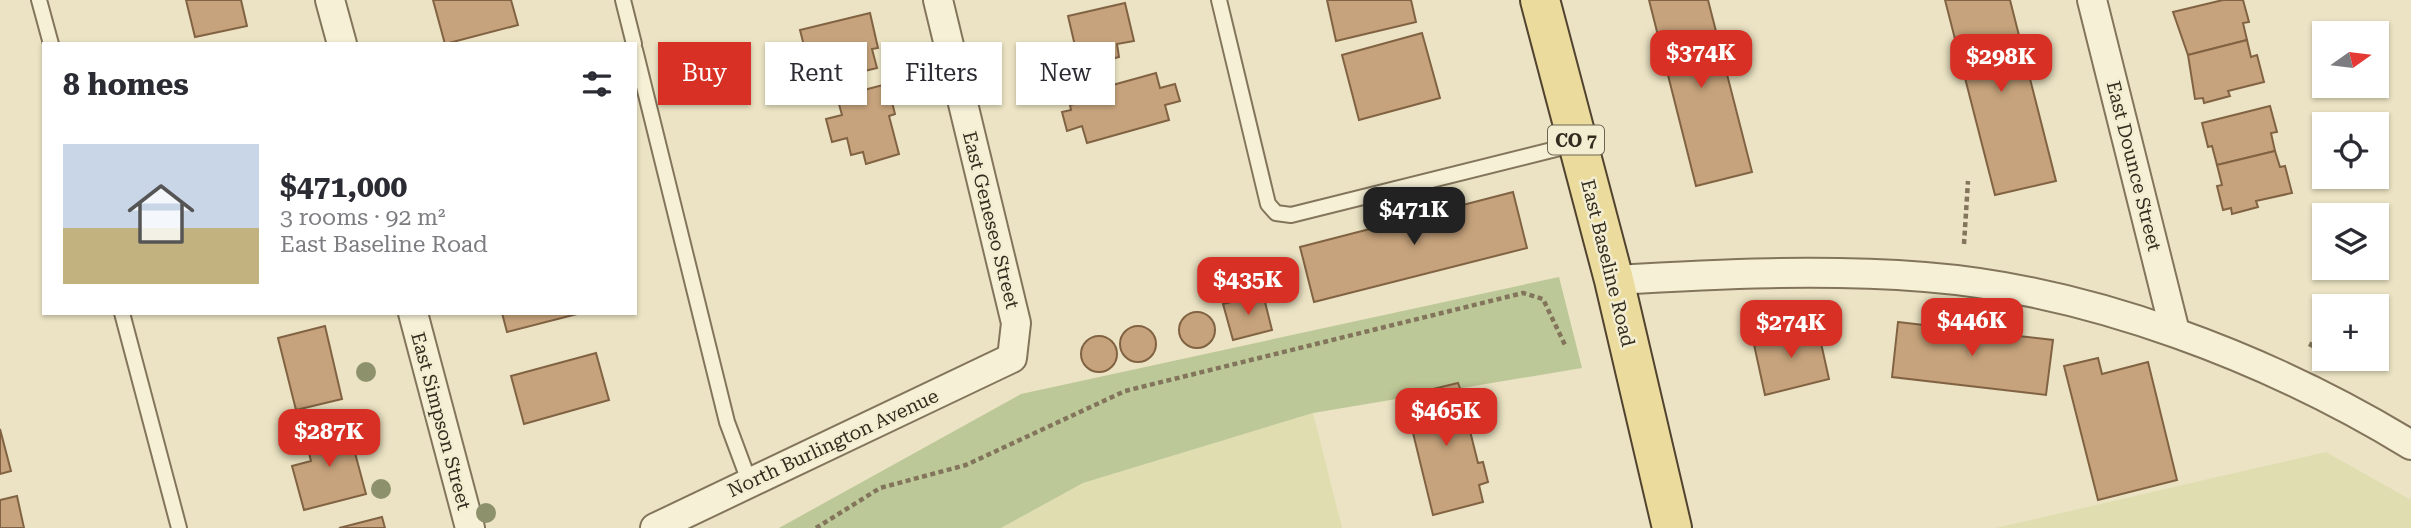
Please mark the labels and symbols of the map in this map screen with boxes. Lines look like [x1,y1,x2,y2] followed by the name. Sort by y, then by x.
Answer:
[2312,21,2389,98] north arrow
[1652,31,1750,90] pin: $374K
[1952,34,2050,94] pin: $298K
[2102,79,2166,253] street label: East Dounce Street
[1548,125,1604,154] road number: CO 7
[958,129,1024,311] street label: East Geneseo Street
[1576,177,1640,349] street label: East Baseline Road
[1365,188,1463,247] pin: $471K
[1199,258,1297,317] pin: $435K
[1923,298,2021,358] pin: $446K
[1742,300,1840,360] pin: $274K
[406,329,476,513] street label: East Simpson Street
[724,384,942,502] street label: North Burlington Avenue
[1397,388,1495,448] pin: $465K
[280,410,378,469] pin: $287K

